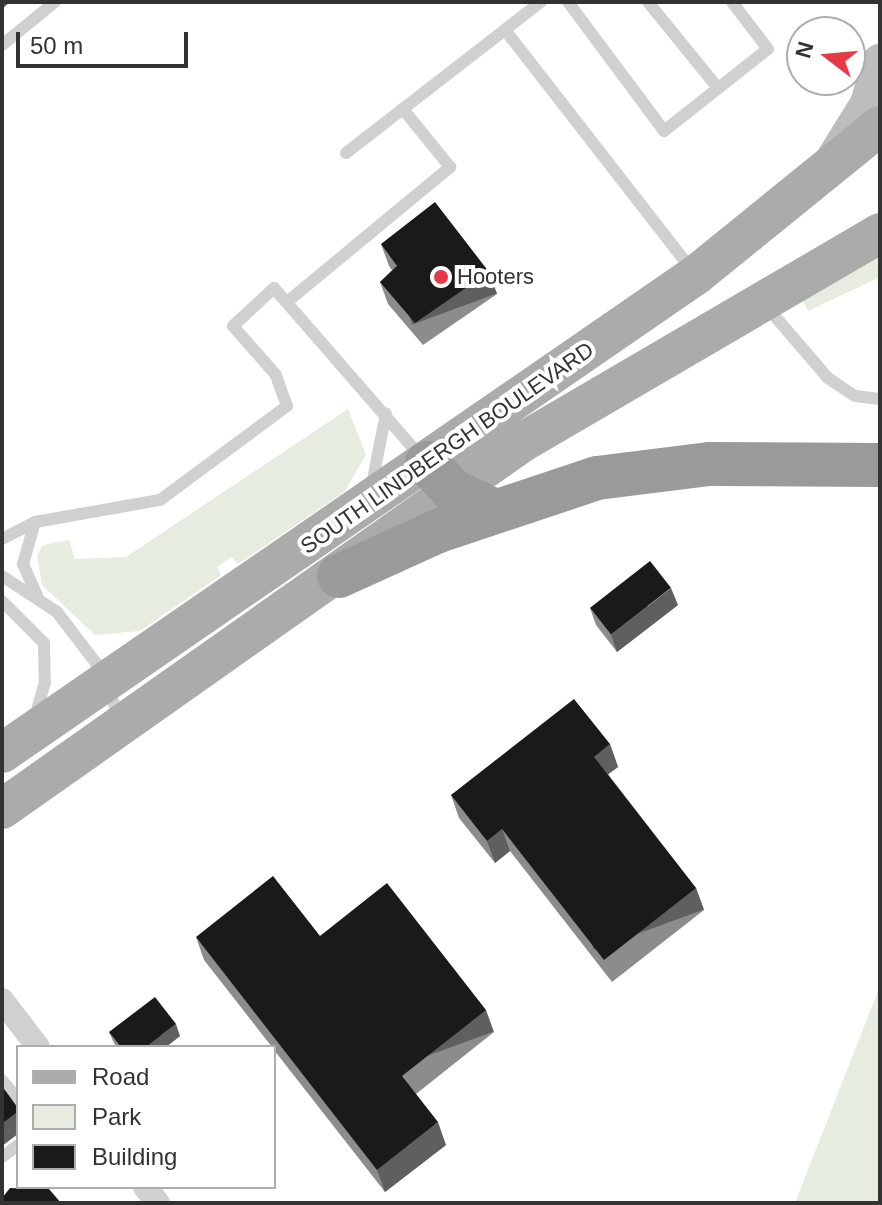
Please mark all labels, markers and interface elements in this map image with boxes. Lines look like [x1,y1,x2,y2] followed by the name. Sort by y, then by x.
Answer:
[20,16,192,66] scale bar
[786,16,866,96] north arrow
[30,32,83,59] text: 50 m
[790,39,819,61] text: N
[457,264,534,290] place label: Hooters
[432,268,450,286] marker: Hooters
[295,336,599,560] street label: SOUTH LINDBERGH BOULEVARD
[16,1045,276,1189] legend
[92,1063,149,1090] text: Road
[92,1103,141,1130] text: Park
[92,1143,177,1170] text: Building

